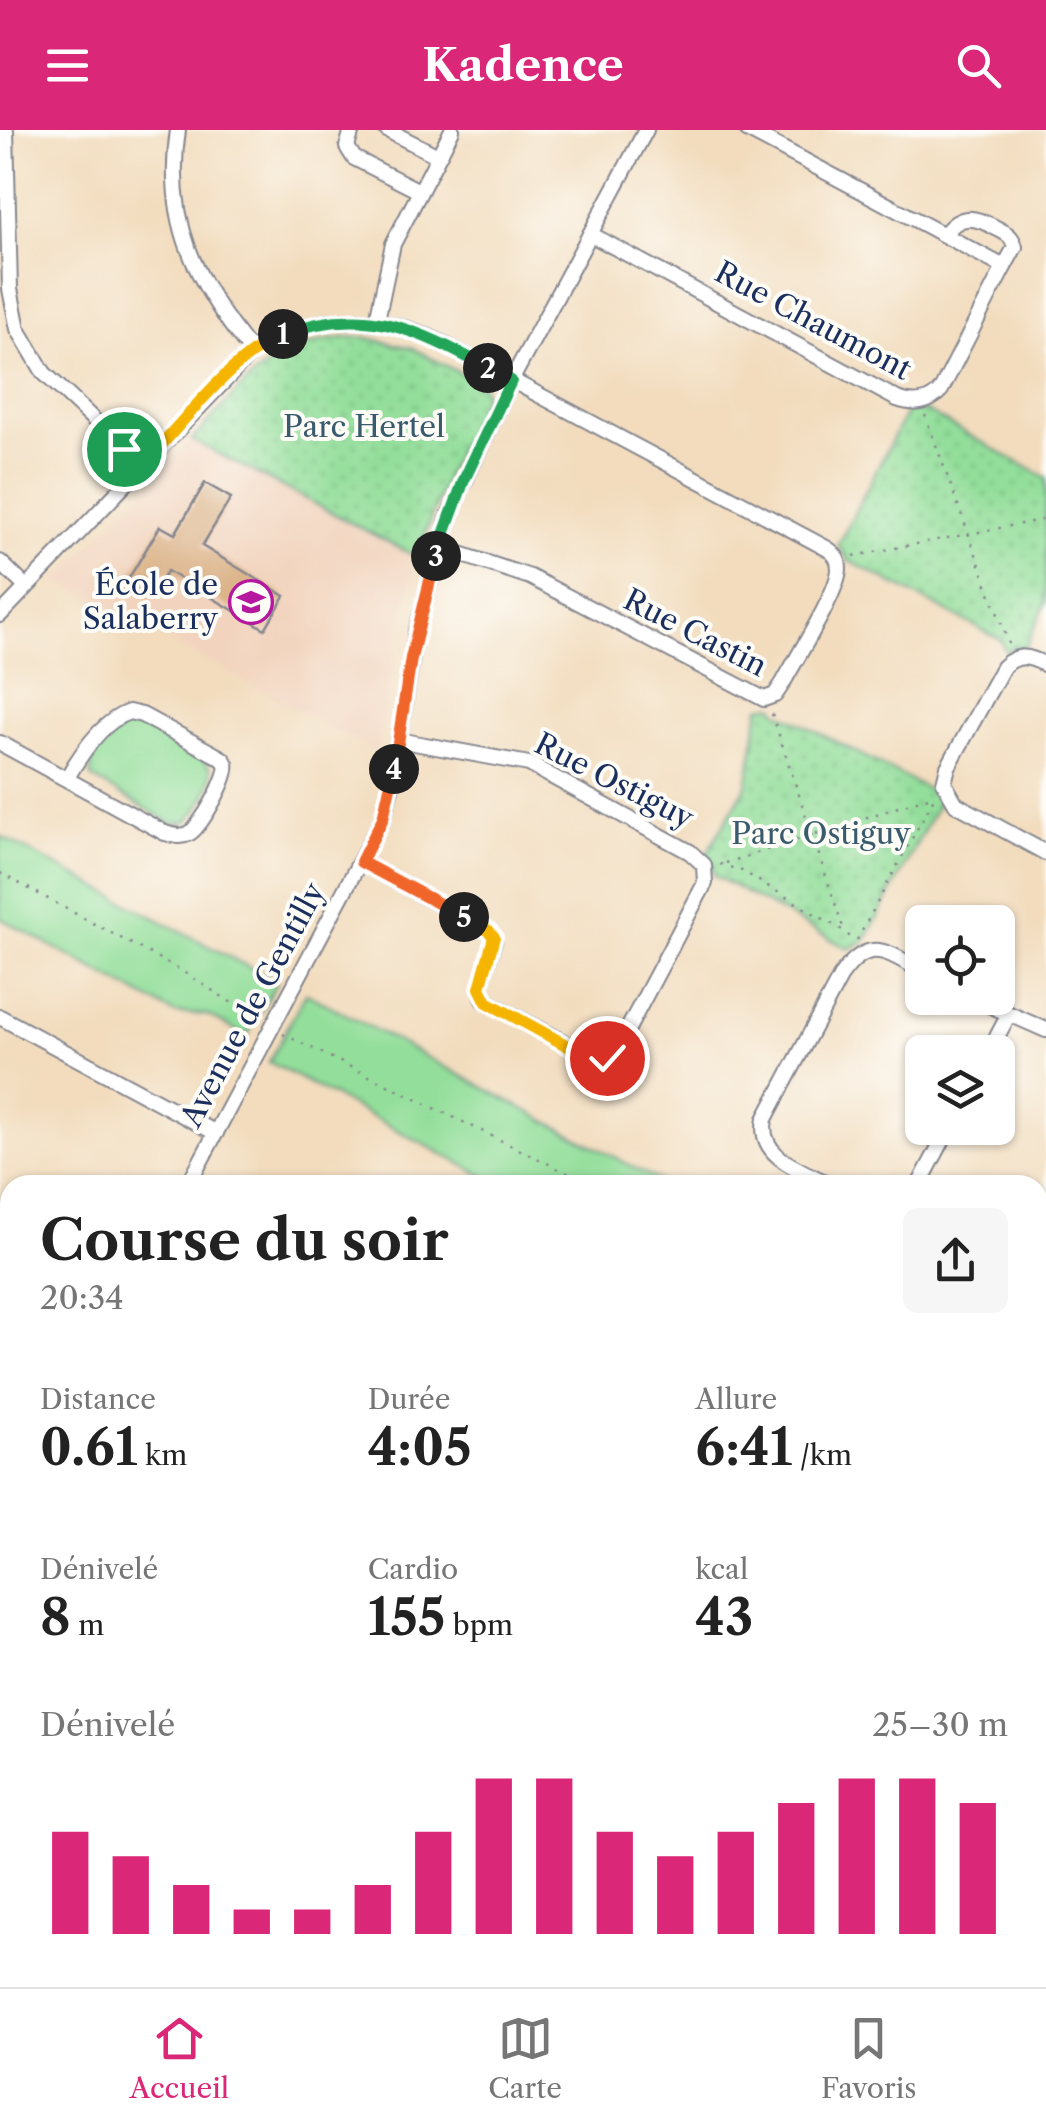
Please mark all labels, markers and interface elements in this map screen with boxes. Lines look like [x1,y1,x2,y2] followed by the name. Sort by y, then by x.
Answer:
[422,37,624,93] text: Kadence
[40,38,95,93] icon: menu
[951,38,1006,93] icon: search
[709,253,918,388] street label: Rue Chaumont
[258,309,308,359] pin: 1
[277,317,289,351] text: 1
[463,343,513,393] pin: 2
[480,351,496,385] text: 2
[82,407,167,492] pin
[283,408,445,445] park label: Parc Hertel
[97,422,152,477] icon: arrive
[411,531,461,581] pin: 3
[428,539,444,573] text: 3
[83,566,218,637] place label: École de Salaberry
[228,579,274,625] school or university icon: École de Salaberry
[618,581,773,684] street label: Rue Castin
[529,725,700,837] street label: Rue Ostiguy
[369,744,419,794] pin: 4
[386,752,402,786] text: 4
[731,815,911,852] park label: Parc Ostiguy
[172,876,333,1134] street label: Avenue de Gentilly
[439,892,489,942] pin: 5
[456,900,472,934] text: 5
[905,905,1015,1145] map controls
[905,905,1015,1015] button: locate
[565,1016,650,1101] pin
[580,1031,635,1086] icon: check
[905,1035,1015,1145] button: layers
[40,1207,449,1274] text: Course du soir
[903,1208,1008,1313] button: share
[40,1278,124,1317] text: 20:34
[40,1382,156,1416] text: Distance
[368,1382,450,1416] text: Durée
[695,1382,777,1416] text: Allure
[40,1416,137,1478] text: 0.61
[368,1416,472,1478] text: 4:05
[695,1416,792,1478] text: 6:41
[137,1438,187,1472] text: km
[792,1438,852,1472] text: /km
[40,1552,158,1586] text: Dénivelé
[368,1552,458,1586] text: Cardio
[695,1552,748,1586] text: kcal
[40,1586,71,1648] text: 8
[368,1586,445,1648] text: 155
[695,1586,753,1648] text: 43
[71,1608,104,1642] text: m
[445,1608,513,1642] text: bpm
[40,1705,175,1744] text: Dénivelé
[872,1705,1008,1744] text: 25–30 m
[130,2011,229,2105] tab: Accueil
[488,2011,562,2105] tab: Carte
[821,2011,916,2105] tab: Favoris

